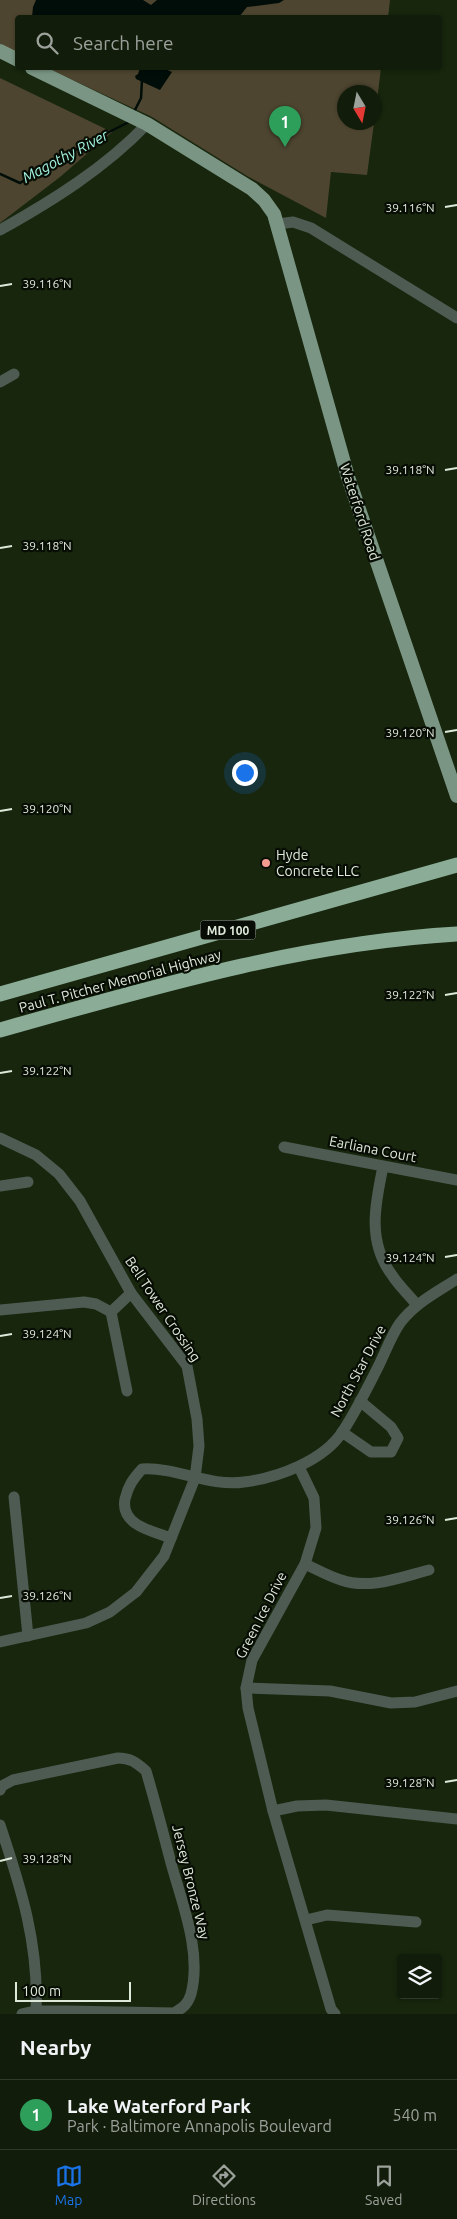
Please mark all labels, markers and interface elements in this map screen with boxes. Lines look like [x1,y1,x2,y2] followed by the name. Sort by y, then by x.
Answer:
[15,15,442,70] search box
[33,29,61,57] icon: search
[73,32,173,54] text: Search here
[337,85,382,130] north arrow
[269,106,301,147] pin: 1
[19,126,112,186] water label: Magothy River
[385,201,435,214] text: 39.116°N
[22,277,72,290] text: 39.116°N
[337,462,383,562] street label: Waterford Road
[385,463,435,476] text: 39.118°N
[22,539,72,552] text: 39.118°N
[385,726,435,739] text: 39.120°N
[232,760,258,786] your location
[22,802,72,815] text: 39.120°N
[276,847,359,879] place label: Hyde Concrete LLC
[260,857,272,869] marker: Hyde Concrete LLC
[200,920,256,940] road number: MD 100
[17,946,223,1016] street label: Paul T. Pitcher Memorial Highway
[385,988,435,1001] text: 39.122°N
[22,1064,72,1077] text: 39.122°N
[328,1133,418,1165] street label: Earliana Court
[385,1251,435,1264] text: 39.124°N
[122,1253,204,1365] street label: Bell Tower Crossing
[327,1322,389,1420] street label: North Star Drive
[22,1327,72,1340] text: 39.124°N
[385,1513,435,1526] text: 39.126°N
[232,1569,290,1661] street label: Green Ice Drive
[22,1589,72,1602] text: 39.126°N
[385,1776,435,1789] text: 39.128°N
[169,1823,213,1941] street label: Jersey Bronze Way
[22,1852,72,1865] text: 39.128°N
[397,1954,442,1999] map controls
[397,1954,442,1999] button: layers
[15,1979,131,2002] scale bar
[22,1983,61,1999] text: 100 m
[20,2035,91,2059] text: Nearby
[67,2095,251,2117] text: Lake Waterford Park
[31,2106,41,2124] text: 1
[392,2106,437,2124] text: 540 m
[67,2117,332,2135] text: Park · Baltimore Annapolis Boulevard
[55,2162,83,2208] tab: Map
[192,2162,256,2208] tab: Directions
[365,2162,402,2208] tab: Saved

